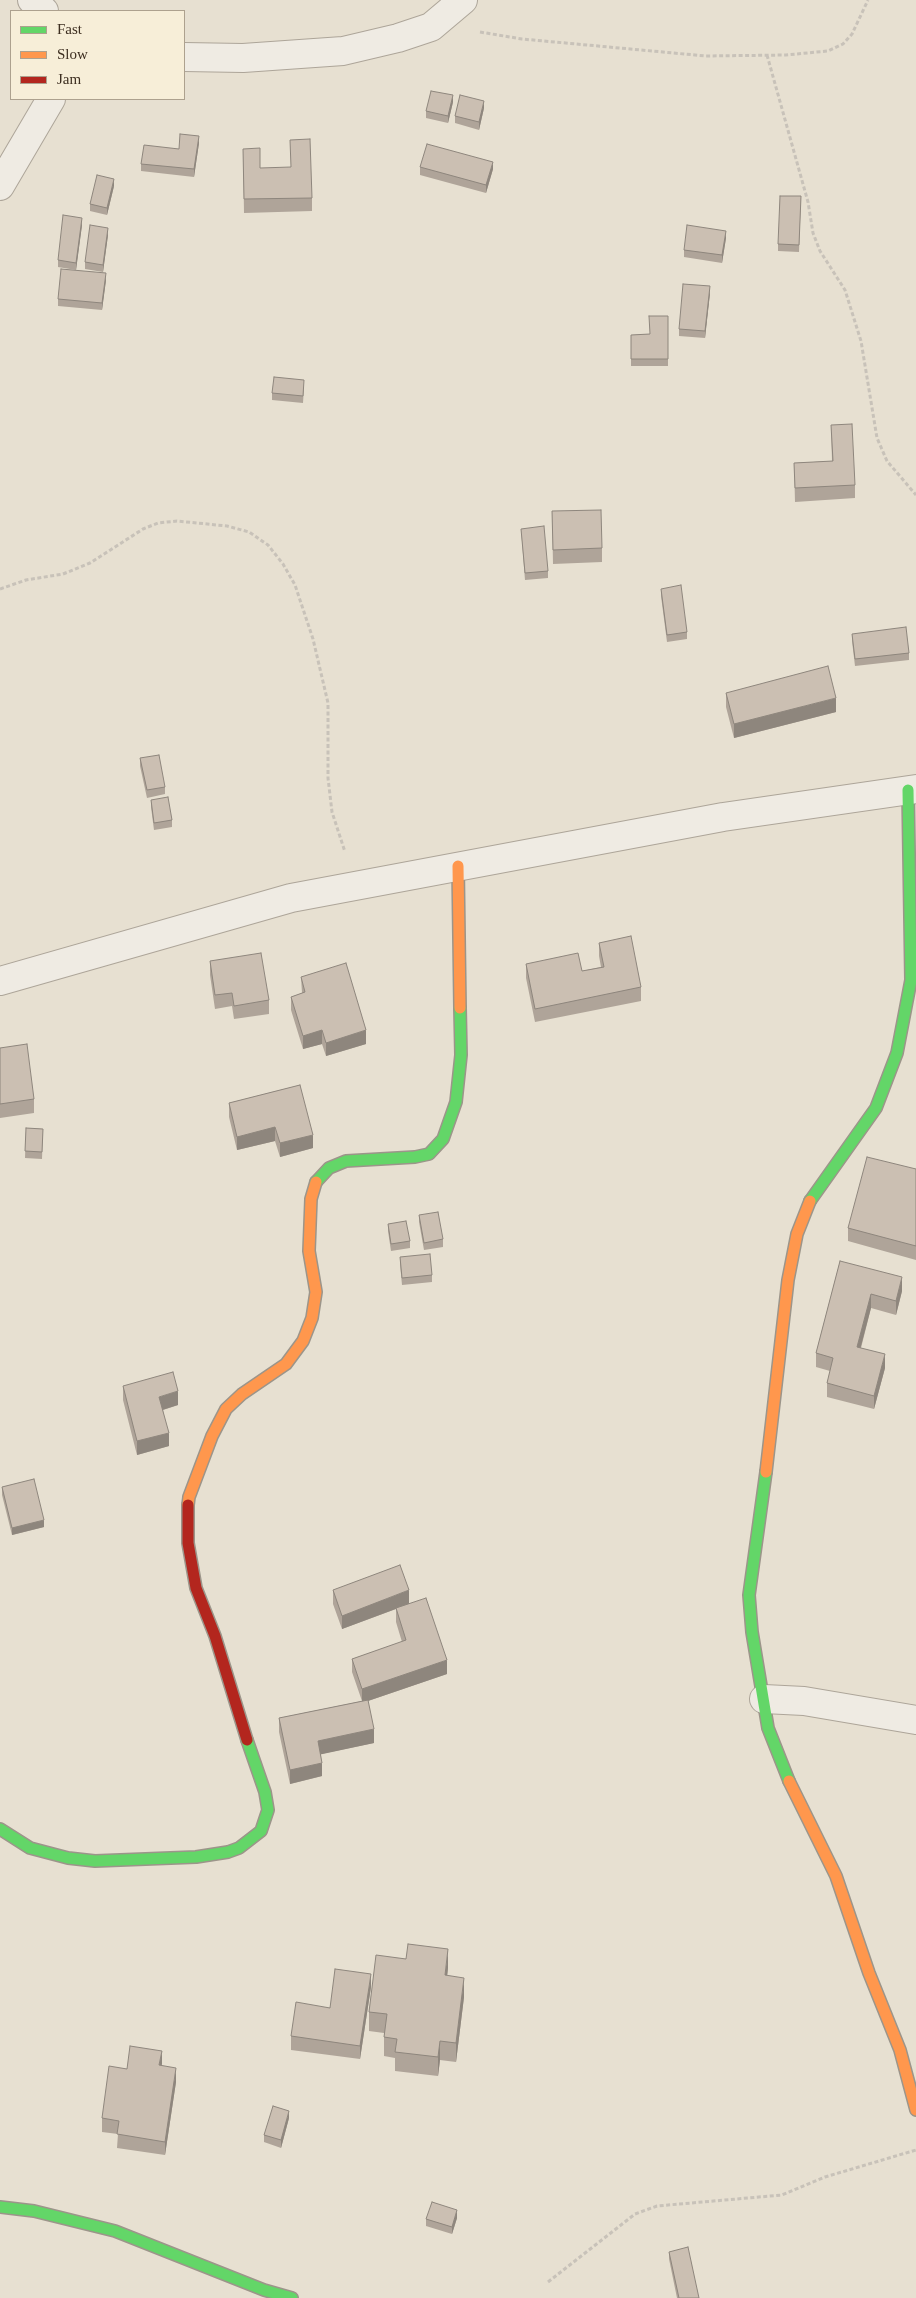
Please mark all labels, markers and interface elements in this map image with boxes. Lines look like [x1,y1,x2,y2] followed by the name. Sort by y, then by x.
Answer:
[10,10,185,100] legend
[57,21,82,37] text: Fast
[57,46,88,62] text: Slow
[57,71,81,87] text: Jam

